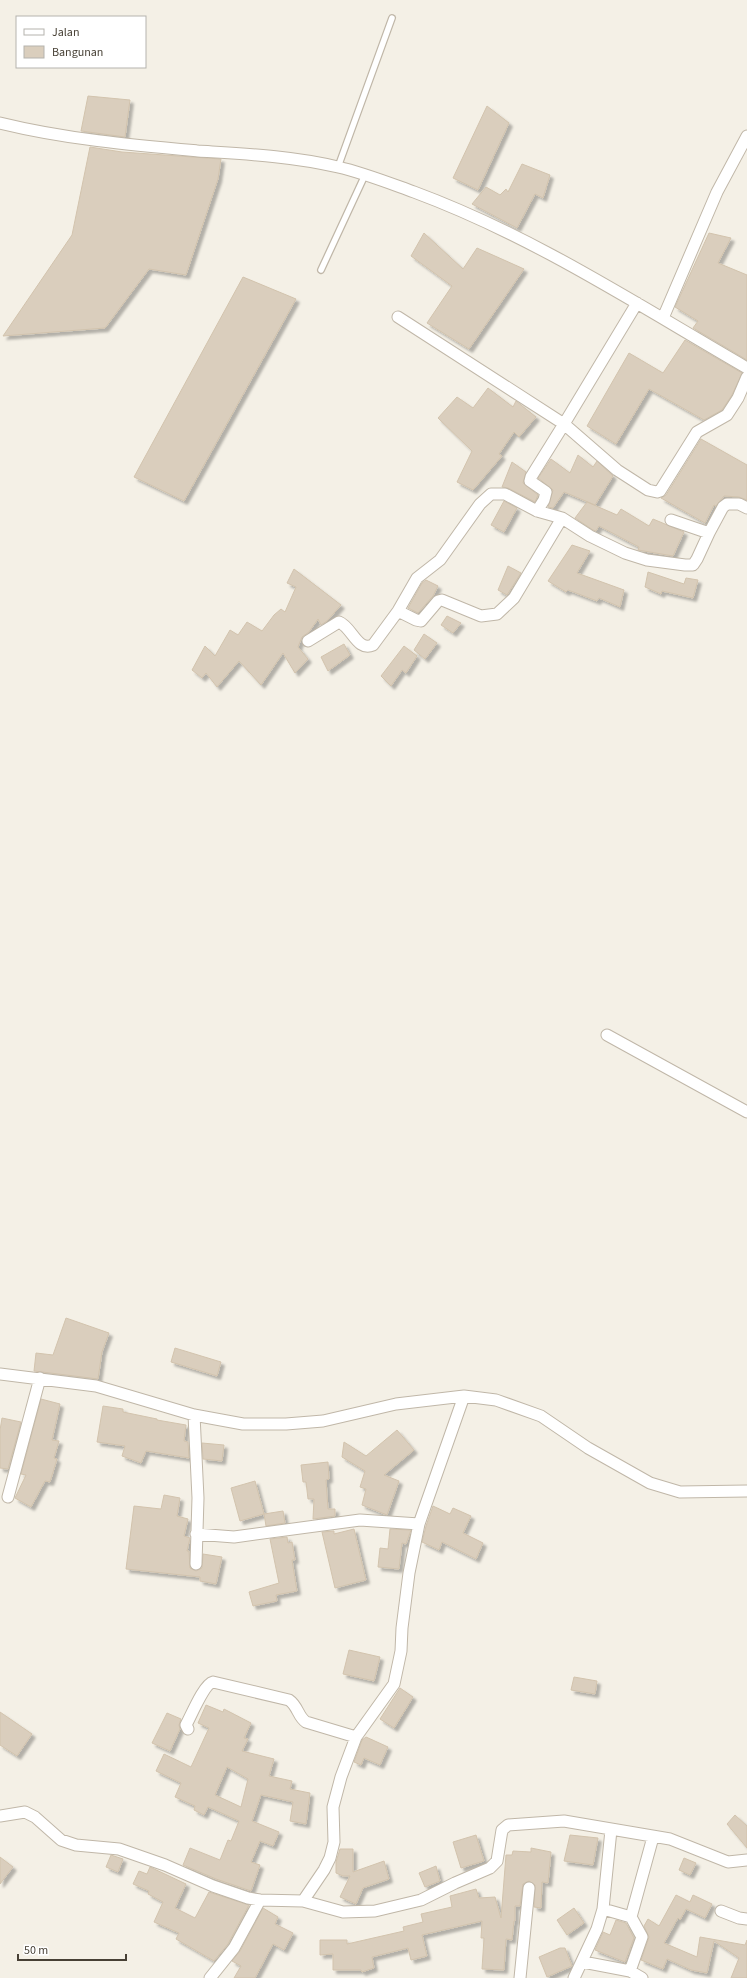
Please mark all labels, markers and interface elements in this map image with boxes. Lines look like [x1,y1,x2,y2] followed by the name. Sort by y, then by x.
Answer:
[16,16,146,68] legend
[52,24,79,41] text: Jalan
[52,44,103,61] text: Bangunan
[18,1936,126,1962] scale bar
[24,1942,48,1959] text: 50 m

